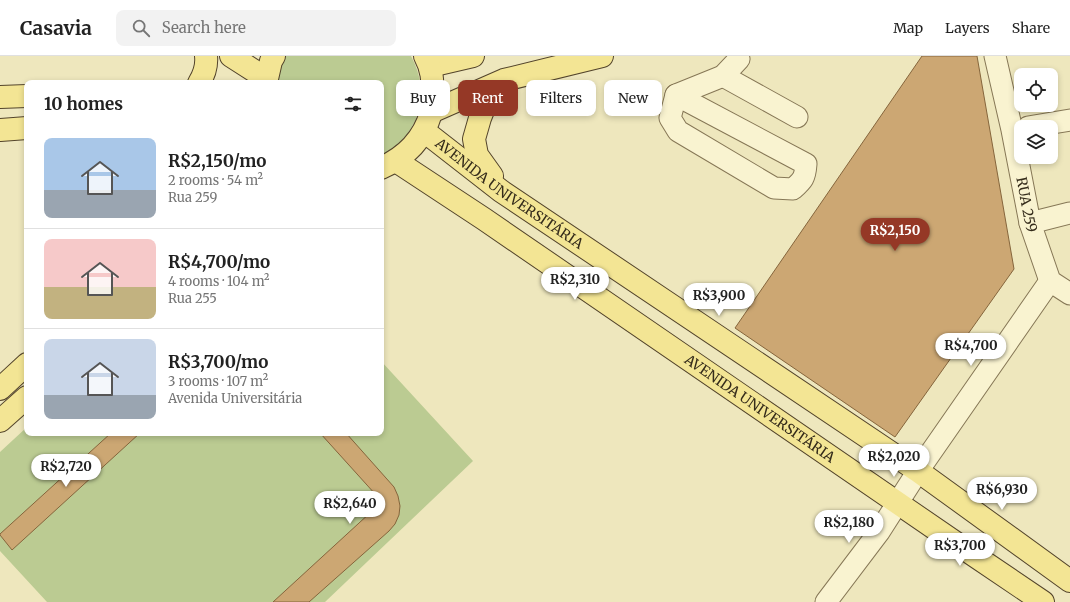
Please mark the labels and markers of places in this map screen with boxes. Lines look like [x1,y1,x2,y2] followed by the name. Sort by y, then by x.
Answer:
[858,218,932,252] pin: R$2,150
[538,267,612,301] pin: R$2,310
[682,283,756,317] pin: R$3,900
[934,333,1008,367] pin: R$4,700
[857,444,931,478] pin: R$2,020
[29,454,103,488] pin: R$2,720
[965,477,1039,511] pin: R$6,930
[313,491,387,525] pin: R$2,640
[812,510,886,544] pin: R$2,180
[923,533,997,567] pin: R$3,700

